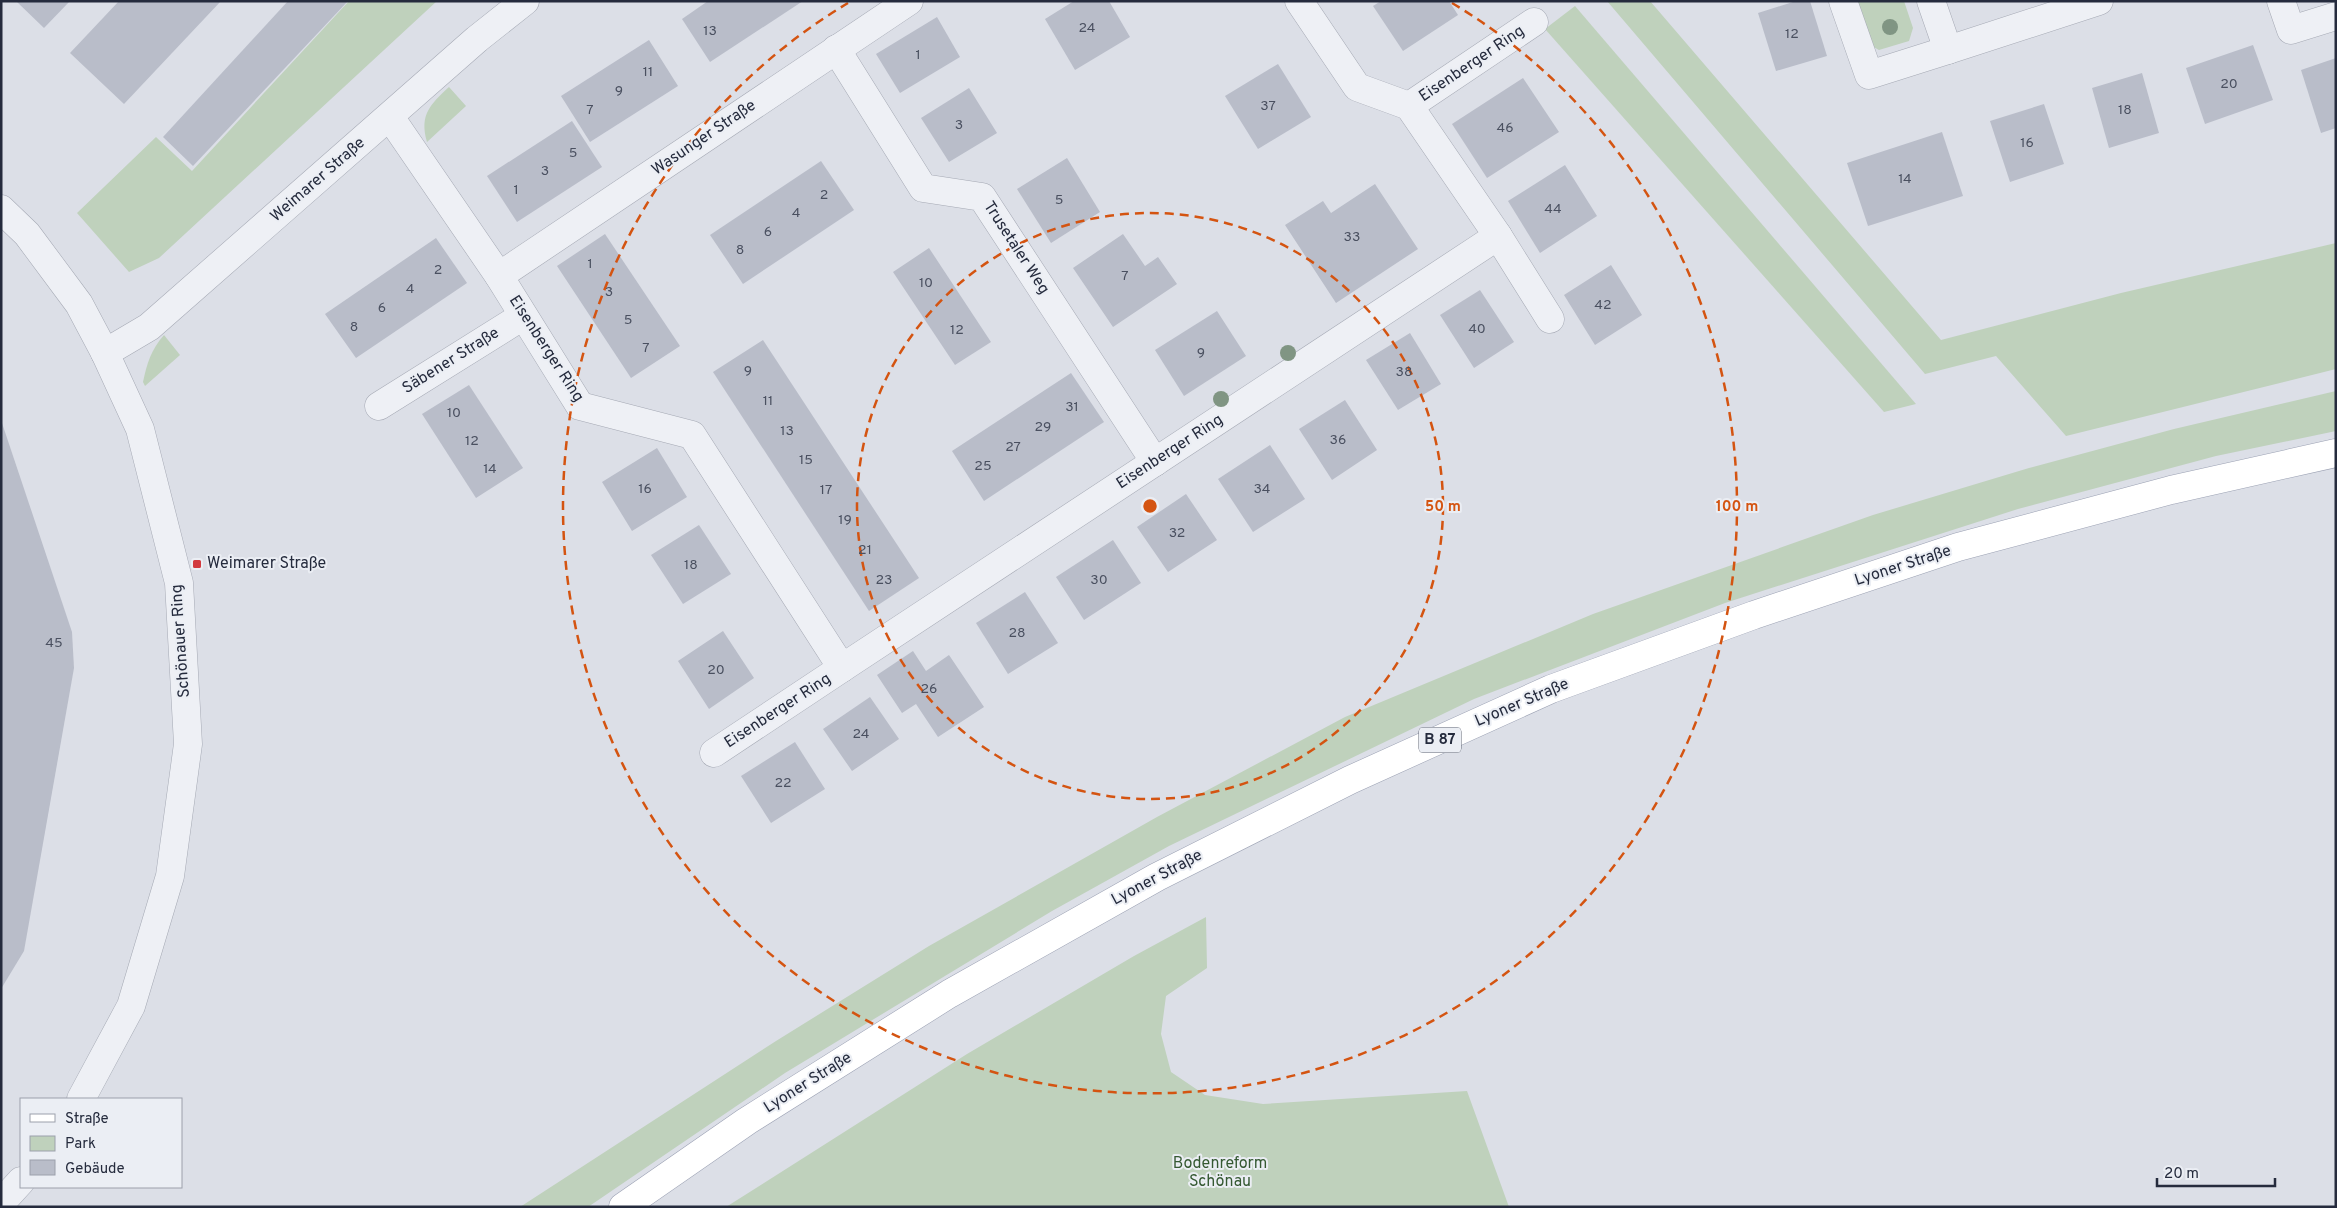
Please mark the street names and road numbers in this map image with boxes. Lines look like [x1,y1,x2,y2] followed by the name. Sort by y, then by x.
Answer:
[1415,21,1529,107] street label: Eisenberger Ring
[648,96,760,180] street label: Wasunger Straße
[266,133,370,227] street label: Weimarer Straße
[979,198,1053,298] street label: Trusetaler Weg
[504,292,588,406] street label: Eisenberger Ring
[399,323,503,399] street label: Säbener Straße
[1113,410,1227,494] street label: Eisenberger Ring
[1852,541,1954,591] street label: Lyoner Straße
[167,584,195,698] street label: Schönauer Ring
[721,669,835,753] street label: Eisenberger Ring
[1472,674,1572,732] street label: Lyoner Straße
[1419,728,1461,752] road number: B 87
[1108,846,1206,910] street label: Lyoner Straße
[760,1048,856,1118] street label: Lyoner Straße

